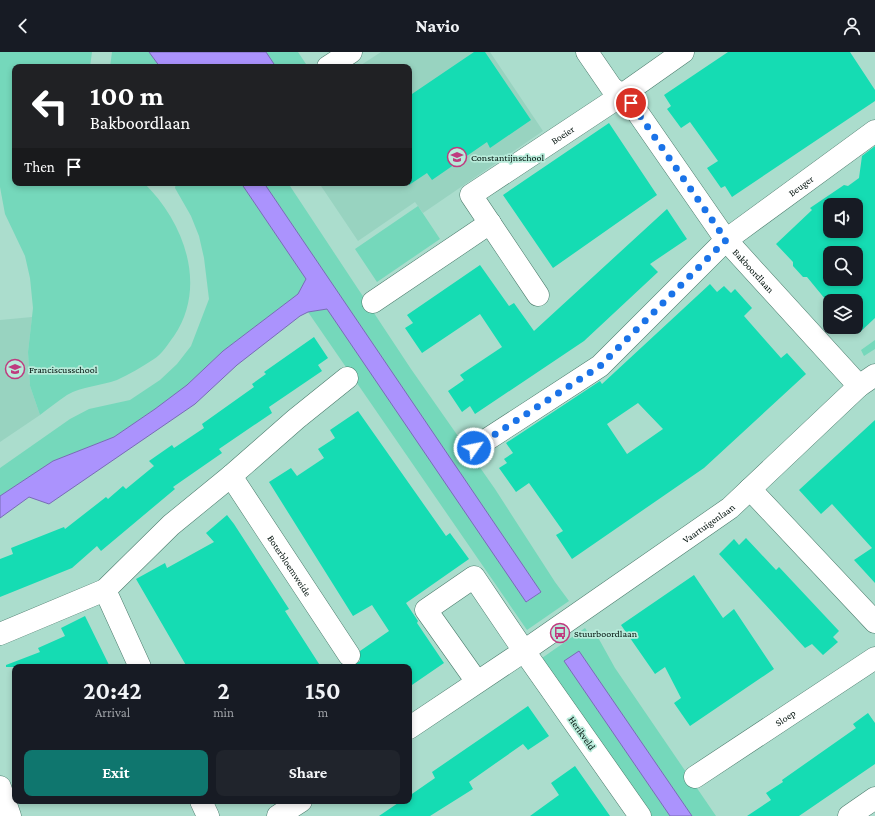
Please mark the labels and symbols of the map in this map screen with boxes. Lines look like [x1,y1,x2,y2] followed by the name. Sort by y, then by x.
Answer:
[614,86,648,120] pin
[549,123,576,146] street label: Boeier
[446,146,468,168] school or university icon: Constantijnschool
[471,152,544,164] place label: Constantijnschool
[786,172,816,198] street label: Beuger
[731,246,777,295] street label: Bakboordlaan
[4,358,26,380] school or university icon: Franciscusschool
[29,364,98,375] place label: Franciscusschool
[453,427,495,469] position arrow
[680,501,737,545] street label: Vaartuigenlaan
[266,533,314,598] street label: Boterbloemweide
[549,622,571,644] bus stop icon: Stuurboordlaan
[574,628,638,639] place label: Stuurboordlaan
[773,707,797,728] street label: Sloep
[566,714,598,753] street label: Herikveld

